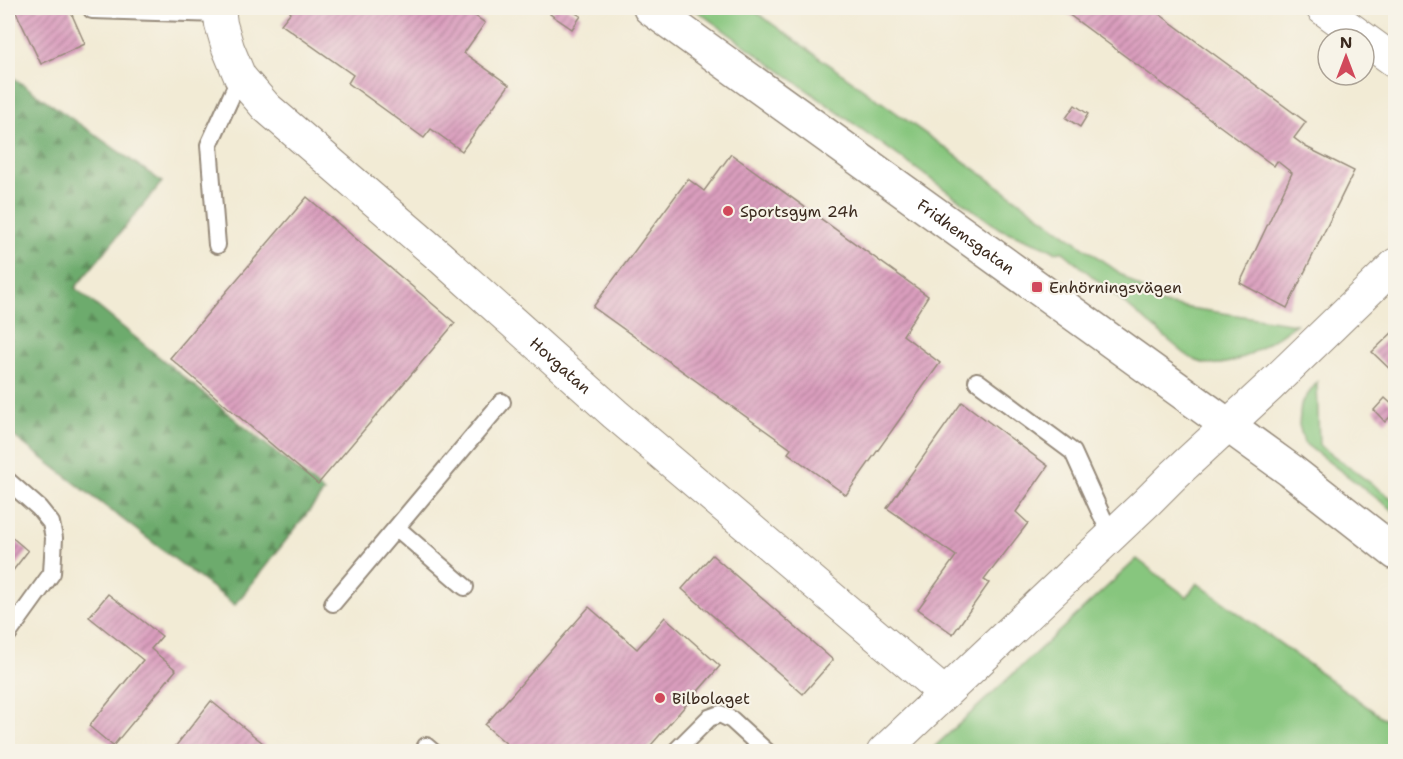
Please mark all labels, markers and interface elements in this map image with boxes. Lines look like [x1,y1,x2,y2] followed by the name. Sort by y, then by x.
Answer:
[1316,27,1376,87] north arrow
[1340,32,1352,53] text: N
[913,194,1019,279] street label: Fridhemsgatan
[740,201,858,222] place label: Sportsgym 24h
[721,204,735,218] marker: Sportsgym 24h
[1049,277,1182,298] place label: Enhörningsvägen
[1030,280,1044,294] marker: Enhörningsvägen
[526,332,596,398] street label: Hovgatan
[672,688,750,709] place label: Bilbolaget
[653,691,667,705] marker: Bilbolaget

